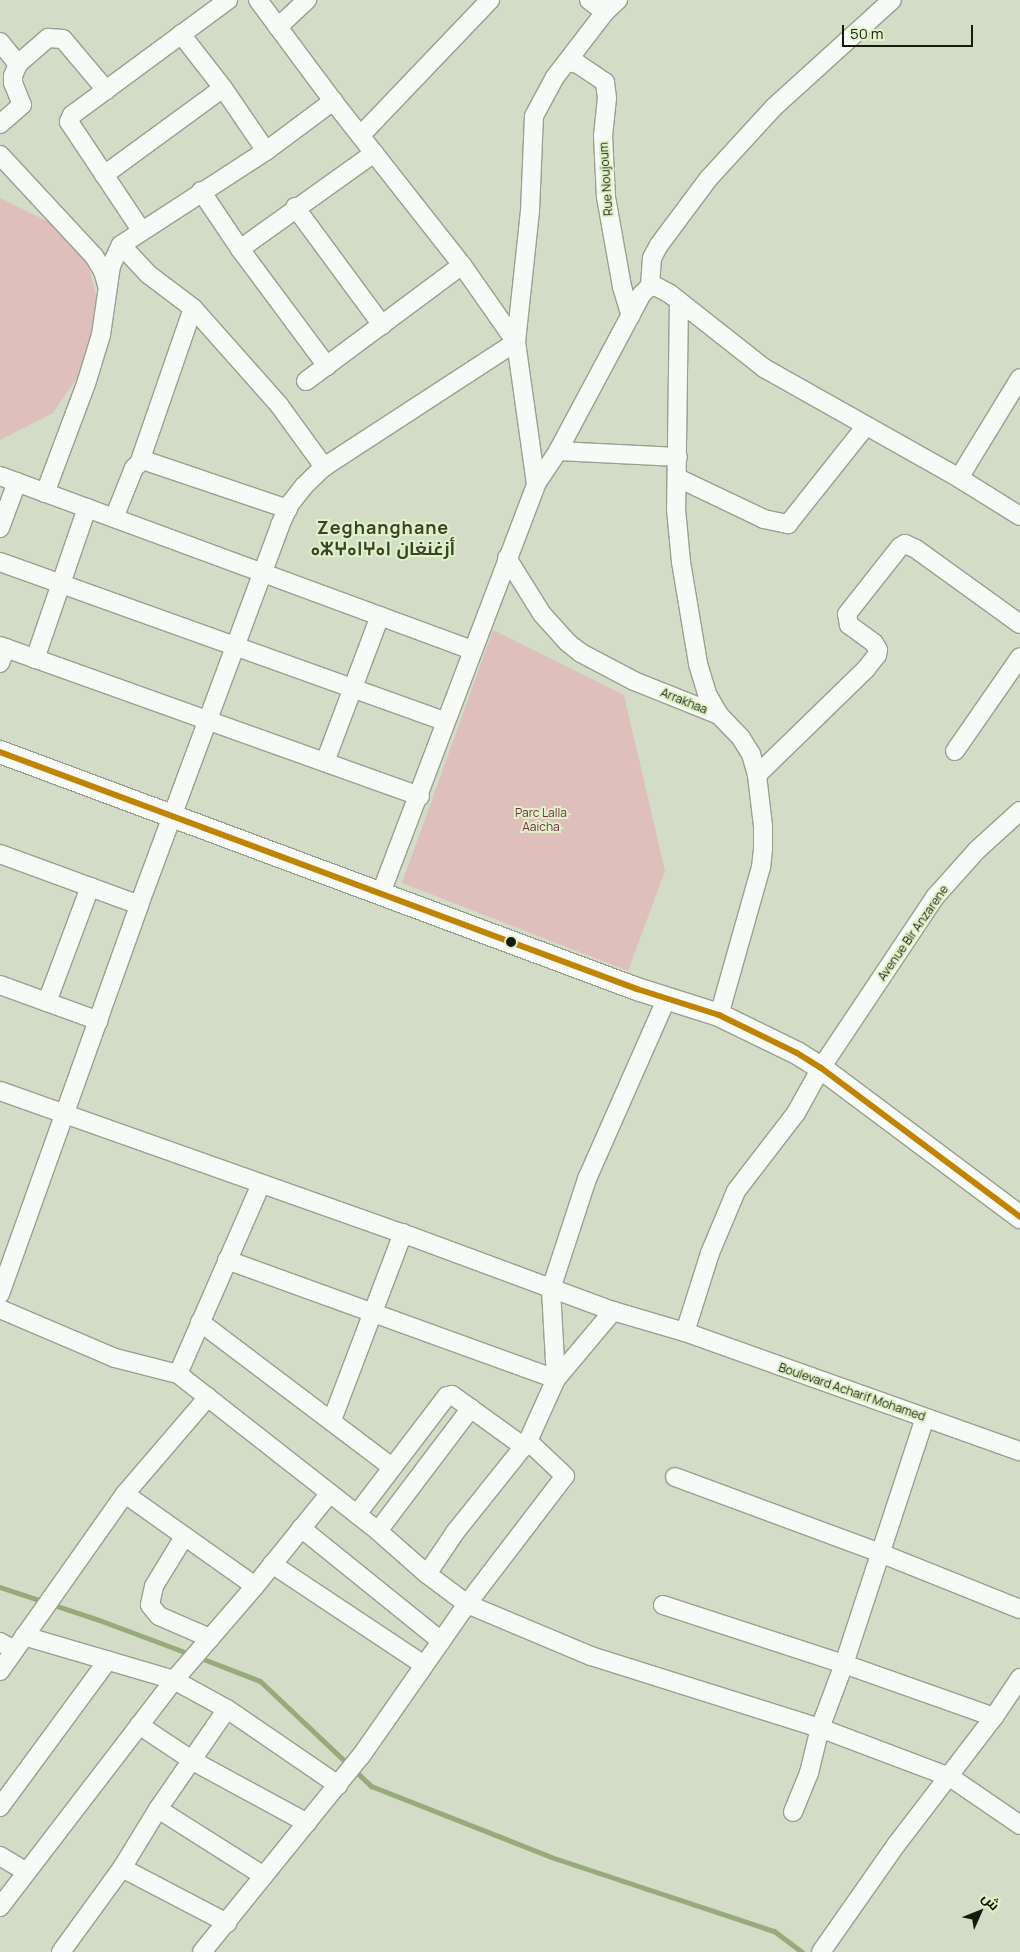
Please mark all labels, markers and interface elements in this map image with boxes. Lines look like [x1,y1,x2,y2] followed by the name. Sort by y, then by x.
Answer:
[845,15,976,47] scale bar
[850,23,884,44] text: 50 m
[596,142,616,216] street label: Rue Noujoum
[315,517,451,560] district label: Zeghanghane ⴰⵣⵖⴰⵏⵖⴰⵏ أزغنغان
[659,685,709,717] street label: Arrakhaa
[515,806,567,834] park label: Parc Lalla Aaicha
[875,883,951,983] street label: Avenue Bir Anzarene
[506,937,516,947] unlabelled marker
[777,1360,927,1424] street label: Boulevard Acharif Mohamed
[955,1887,1005,1937] north arrow
[978,1888,1004,1914] text: ش

